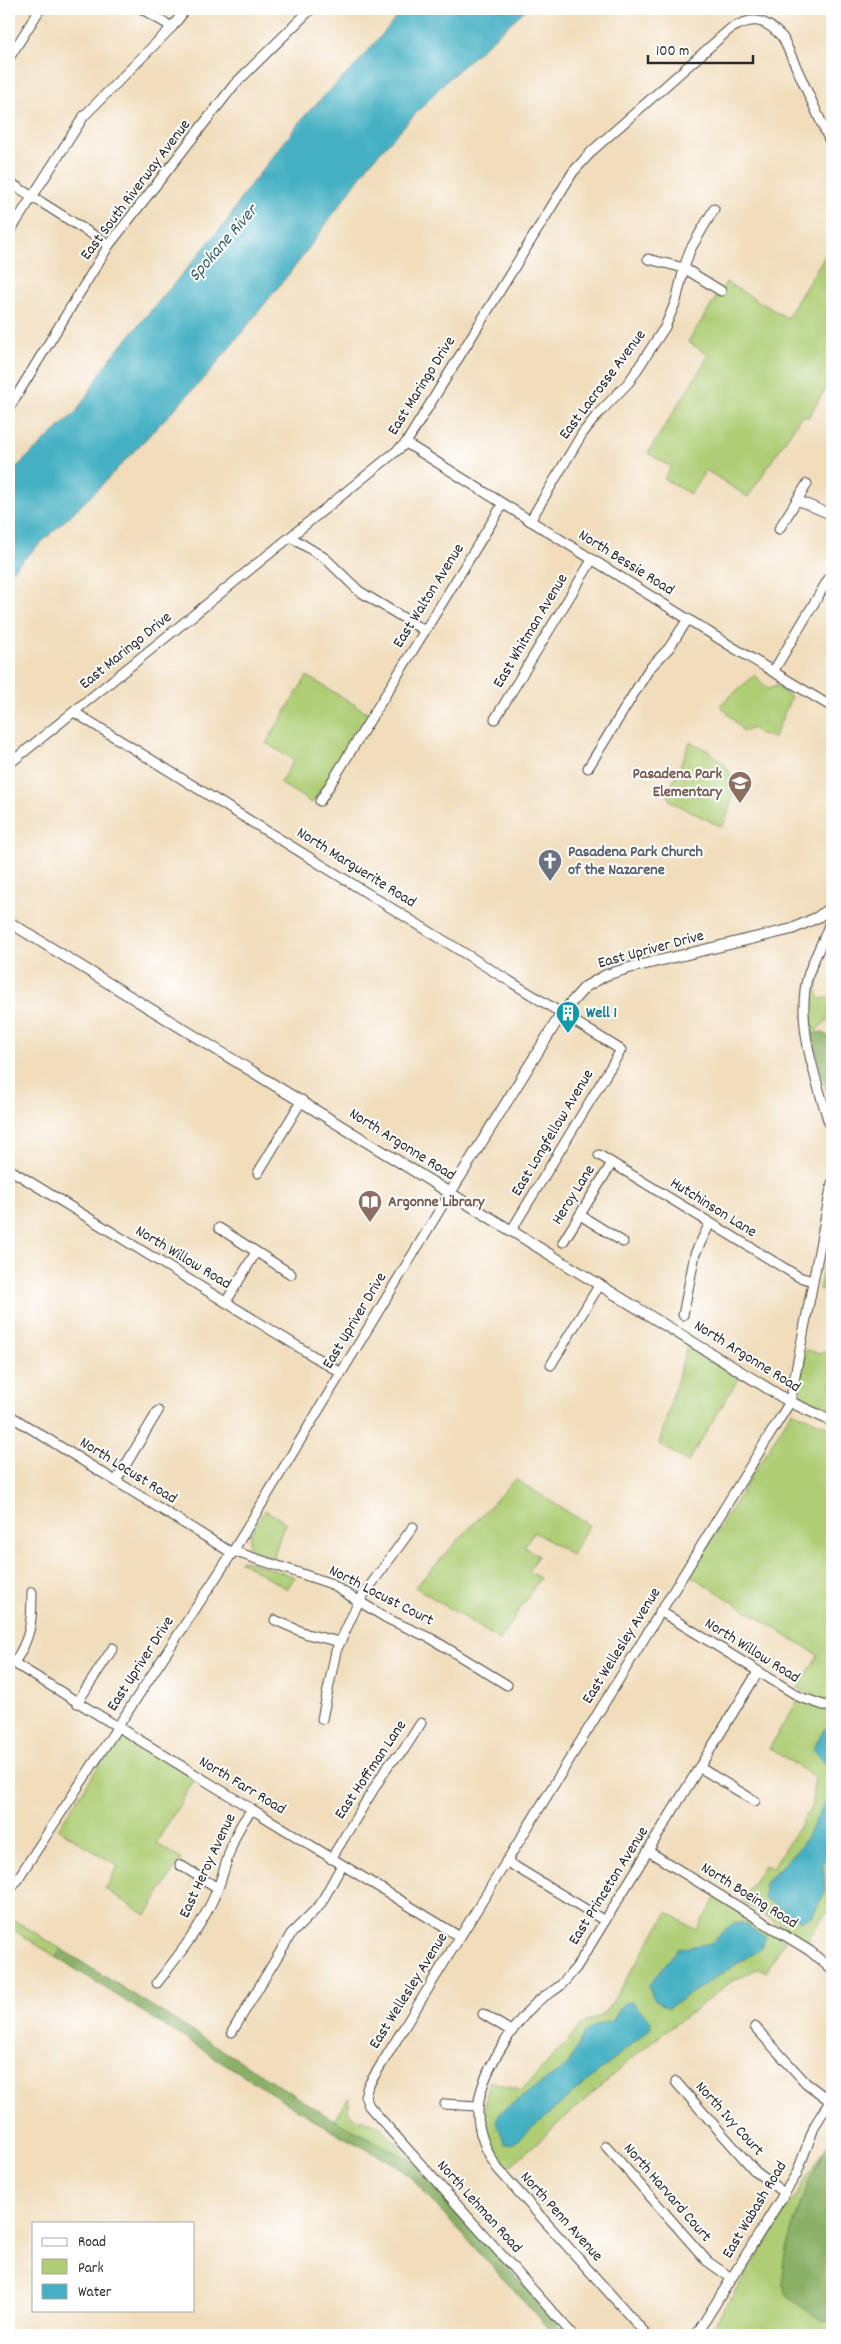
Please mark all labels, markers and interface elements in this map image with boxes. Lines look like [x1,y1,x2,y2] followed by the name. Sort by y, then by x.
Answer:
[648,32,754,64] scale bar
[656,41,689,63] text: 100 m
[75,115,197,265] street label: East South Riverway Avenue
[184,198,266,288] water label: Spokane River
[554,325,652,445] street label: East Lacrosse Avenue
[382,332,462,440] street label: East Maringo Drive
[573,524,679,602] street label: North Bessie Road
[388,539,470,653] street label: East Walton Avenue
[488,569,574,693] street label: East Whitman Avenue
[75,607,177,695] street label: East Maringo Drive
[633,763,724,804] place label: Pasadena Park Elementary
[727,770,753,804] school or university icon: Pasadena Park Elementary
[292,822,420,914] street label: North Marguerite Road
[568,841,703,882] place label: Pasadena Park Church of the Nazarene
[537,848,563,882] church icon: Pasadena Park Church of the Nazarene
[595,925,707,975] street label: East Upriver Drive
[555,1000,581,1034] building icon: Well 1
[586,1002,617,1025] place label: Well 1
[506,1065,600,1201] street label: East Longfellow Avenue
[344,1103,460,1187] street label: North Argonne Road
[547,1161,601,1229] street label: Heroy Lane
[665,1172,761,1244] street label: Hutchinson Lane
[357,1189,383,1223] library icon: Argonne Library
[388,1191,486,1214] place label: Argonne Library
[131,1220,235,1296] street label: North Willow Road
[317,1268,393,1374] street label: East Upriver Drive
[689,1315,805,1399] street label: North Argonne Road
[75,1432,181,1510] street label: North Locust Road
[325,1560,437,1632] street label: North Locust Court
[577,1583,667,1709] street label: East Wellesley Avenue
[102,1612,180,1716] street label: East Upriver Drive
[700,1612,804,1690] street label: North Willow Road
[329,1716,413,1824] street label: East Hoffman Lane
[194,1751,290,1821] street label: North Farr Road
[174,1810,242,1922] street label: East Heroy Avenue
[563,1822,655,1950] street label: East Princeton Avenue
[696,1857,802,1935] street label: North Boeing Road
[364,1928,454,2054] street label: East Wellesley Avenue
[689,2077,769,2161] street label: North Ivy Court
[617,2138,717,2248] street label: North Harvard Court
[431,2155,527,2259] street label: North Lehman Road
[717,2157,793,2263] street label: East Wabash Road
[514,2167,608,2267] street label: North Penn Avenue
[32,2222,195,2312] legend
[78,2232,106,2254] text: Road
[78,2258,104,2280] text: Park
[78,2282,112,2304] text: Water

